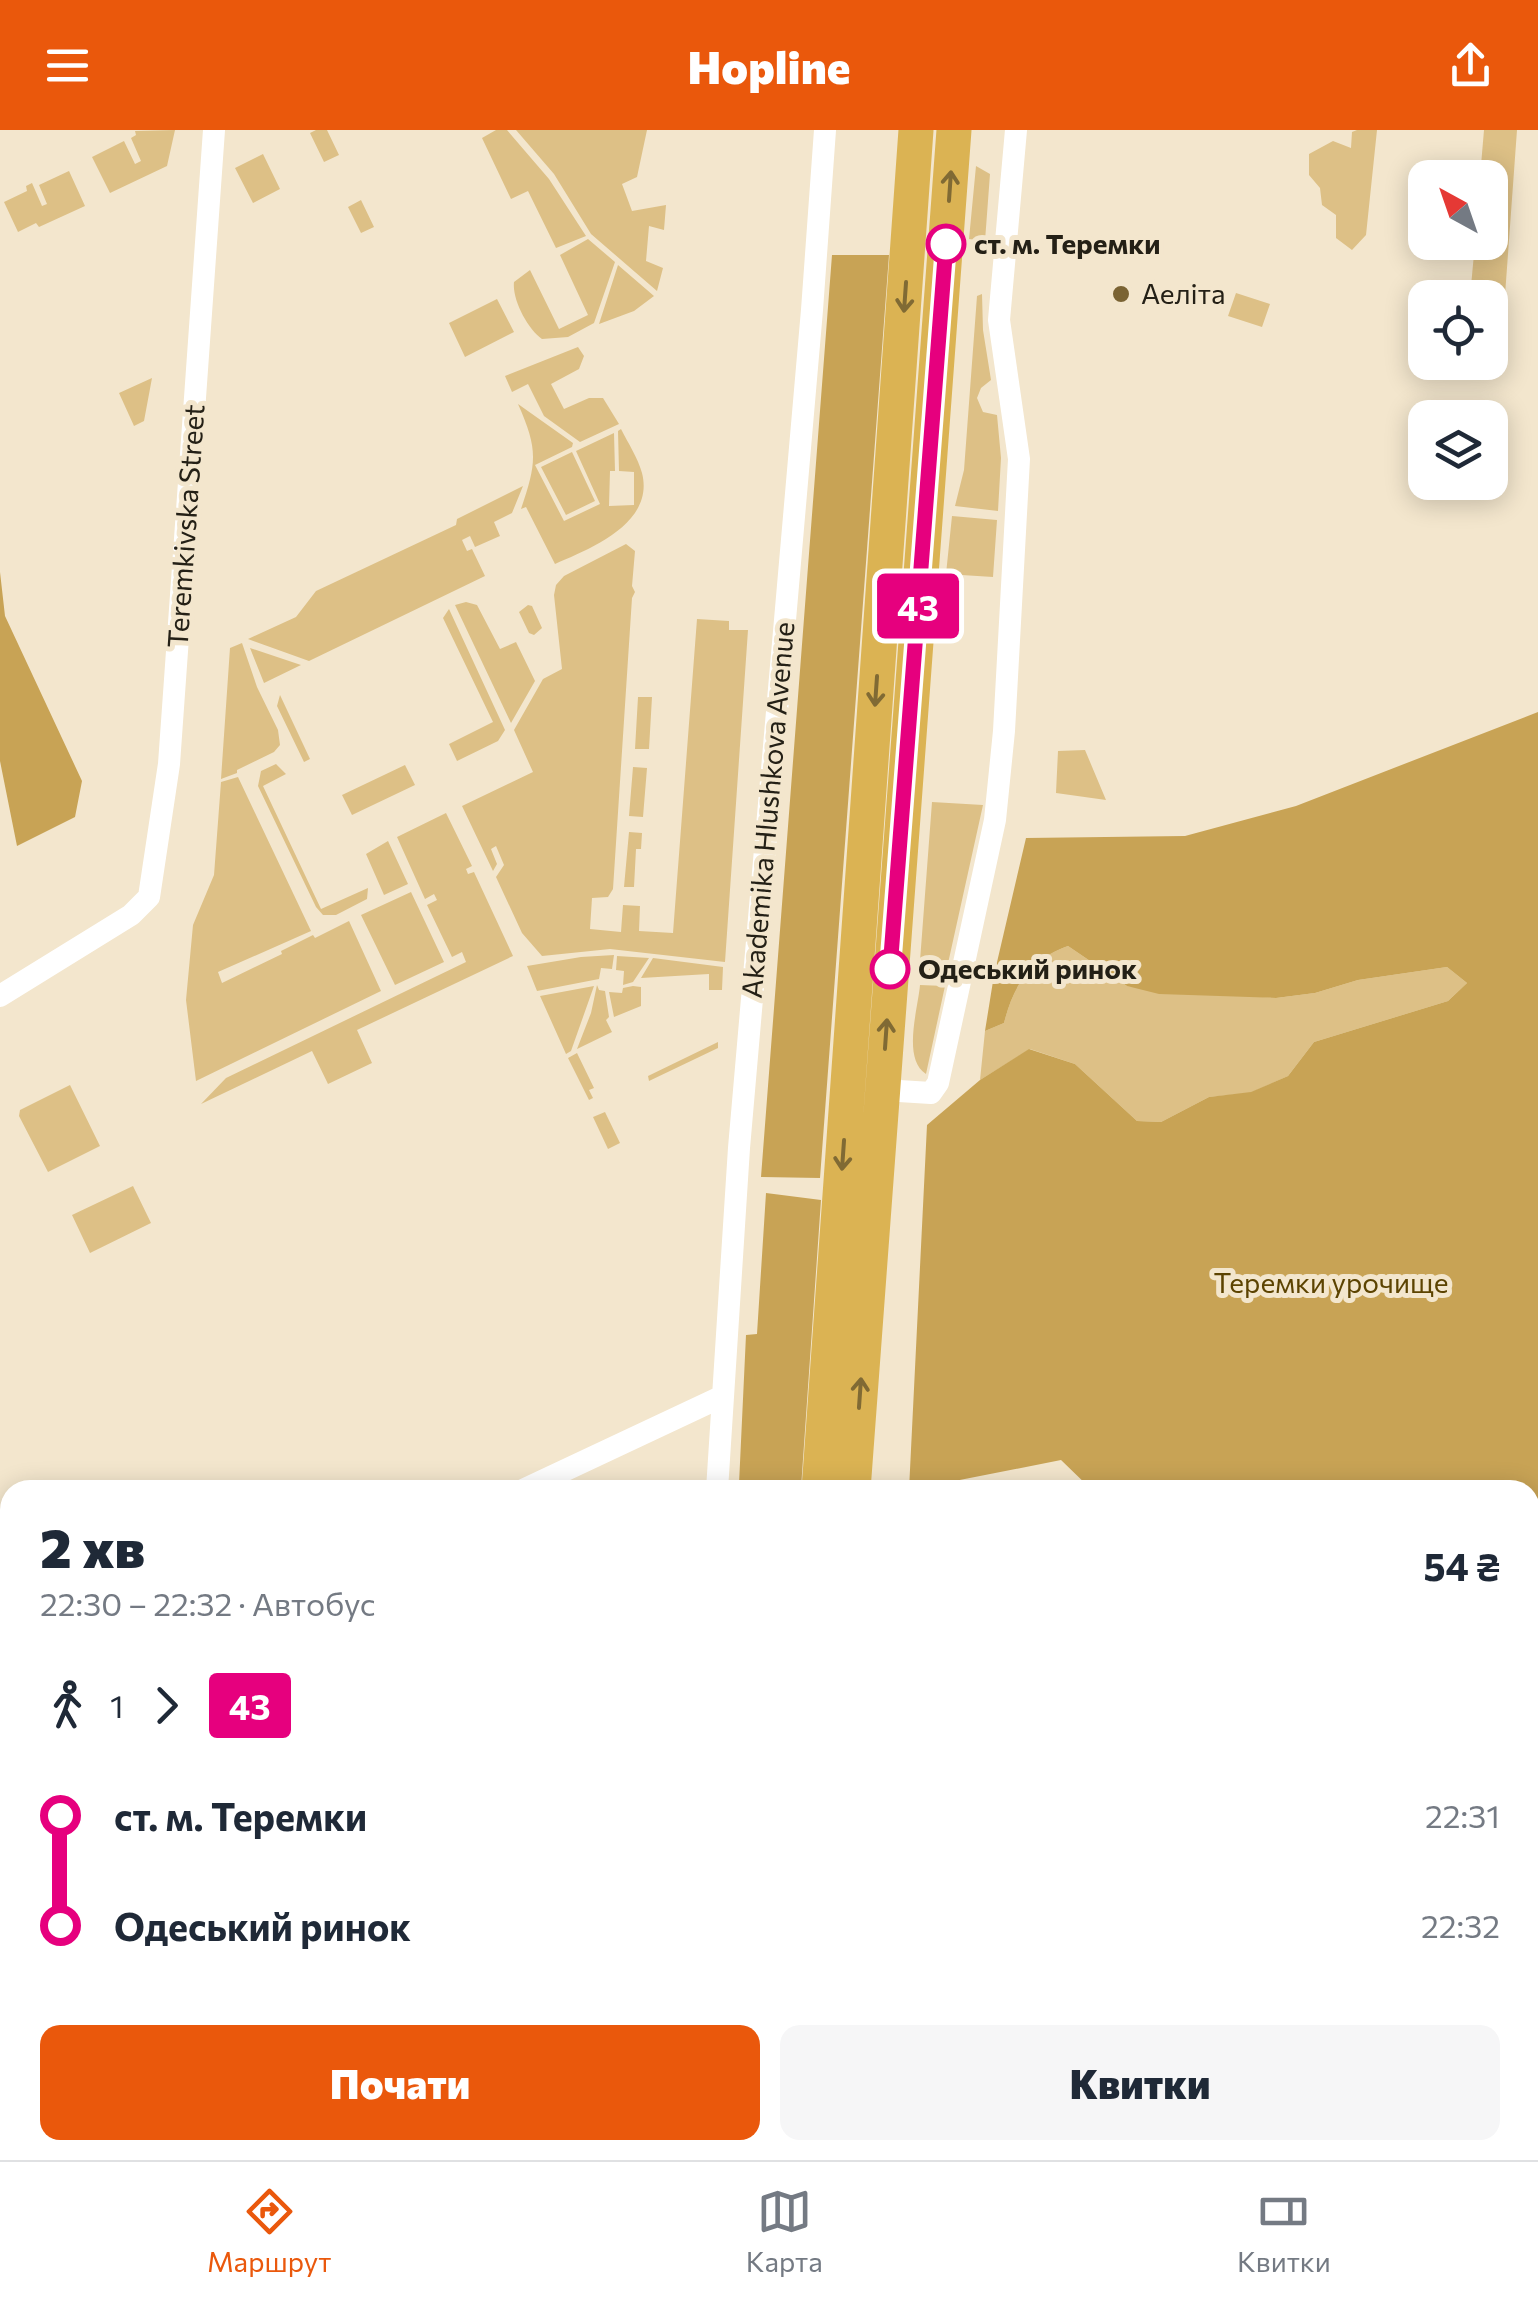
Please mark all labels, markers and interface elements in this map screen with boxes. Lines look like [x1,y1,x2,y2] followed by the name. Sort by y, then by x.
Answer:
[40,38,95,93] icon: menu
[688,38,850,93] text: Hopline
[1443,38,1498,93] icon: share
[1408,160,1508,260] north arrow
[1408,160,1508,500] map controls
[941,171,960,203] one-way arrow
[927,225,965,263] marker: ст. м. Теремки
[974,226,1160,260] place label: ст. м. Теремки
[1141,276,1226,310] place label: Аеліта
[1408,280,1508,380] button: locate
[895,281,914,313] one-way arrow
[1110,283,1132,305] marker: Аеліта
[1408,400,1508,500] button: layers
[160,403,210,649] street label: Teremkivska Street
[873,574,963,638] line badge: 43
[897,585,939,628] text: 43
[734,620,800,999] street label: Akademika Hlushkova Avenue
[866,675,885,707] one-way arrow
[871,950,909,988] marker: Одеський ринок
[918,951,1137,985] place label: Одеський ринок
[876,1018,895,1050] one-way arrow
[833,1138,852,1170] one-way arrow
[1213,1265,1449,1299] park label: Теремки урочище
[850,1377,869,1409] one-way arrow
[40,1512,145,1579] text: 2 хв
[1423,1542,1500,1589] text: 54 ₴
[40,1583,376,1623] text: 22:30 – 22:32 · Автобус
[40,1678,95,1733] icon: walk
[139,1678,194,1733] icon: forward
[229,1684,271,1727] text: 43
[110,1685,124,1725] text: 1
[114,1792,367,1839] text: ст. м. Теремки
[1425,1795,1500,1835] text: 22:31
[114,1902,411,1949] text: Одеський ринок
[1421,1905,1500,1945] text: 22:32
[40,2025,760,2140] button: Почати
[780,2025,1500,2140] button: Квитки
[207,2184,331,2278] tab: Маршрут
[746,2184,823,2278] tab: Карта
[1237,2184,1331,2278] tab: Квитки

